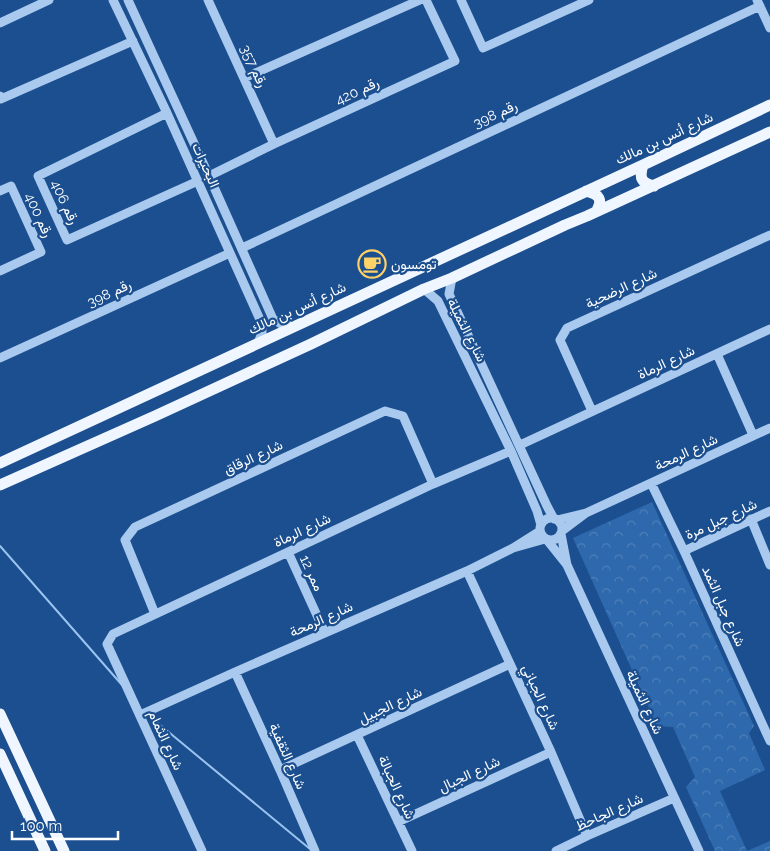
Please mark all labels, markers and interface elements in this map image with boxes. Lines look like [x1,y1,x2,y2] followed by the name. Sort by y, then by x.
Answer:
[236,42,271,90] street label: رقم 357
[333,74,382,109] street label: رقم 420
[470,97,520,132] street label: رقم 398
[613,108,716,170] street label: شارع أنس بن مالك
[188,140,223,190] street label: البحيرات
[47,177,82,227] street label: رقم 406
[21,190,56,240] street label: رقم 400
[357,249,387,279] cafe icon: تومسون
[391,256,437,273] place label: تومسون
[583,264,661,314] street label: شارع الرضحية
[84,276,134,311] street label: رقم 398
[246,278,349,340] street label: شارع أنس بن مالك
[442,296,490,366] street label: شارع الثميلة
[635,342,698,385] street label: شارع الرماة
[652,430,721,476] street label: شارع الرمحة
[221,436,286,480] street label: شارع الرقاق
[683,495,761,545] street label: شارع جبل مرة
[271,510,334,553] street label: شارع الرماة
[296,553,327,594] street label: ممر 12
[696,563,749,650] street label: شارع جبل الثمد
[287,598,356,643] street label: شارع الرمحة
[515,662,563,734] street label: شارع الجباني
[620,667,667,738] street label: شارع الثميلة
[356,683,426,729] street label: شارع الجبيل
[142,708,187,774] street label: شارع الثمام
[264,720,310,793] street label: شارع الثقفية
[373,753,419,823] street label: شارع الجبالة
[436,753,504,798] street label: شارع الجبال
[573,790,646,837] street label: شارع الجاحظ
[12,808,119,840] scale bar
[20,817,62,835] text: 100 m

